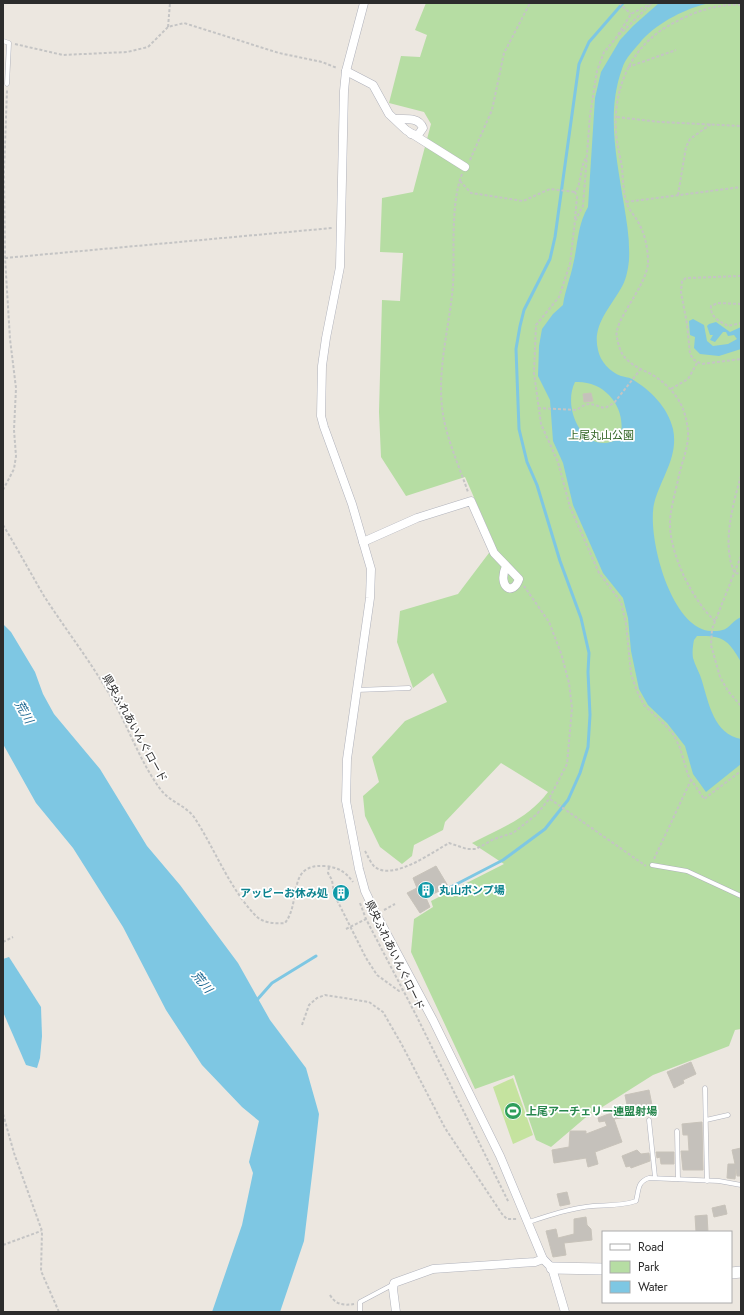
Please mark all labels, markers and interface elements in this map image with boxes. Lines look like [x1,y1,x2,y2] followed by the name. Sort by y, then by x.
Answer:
[568,427,634,443] park label: 上尾丸山公園
[99,671,171,785] street label: 県央ふれあいんぐロード
[10,697,39,729] water label: 荒川
[416,880,436,900] building icon: 丸山ポンプ場
[439,882,505,898] place label: 丸山ポンプ場
[331,883,351,903] building icon: アッピーお休み処
[240,885,328,901] place label: アッピーお休み処
[361,897,429,1013] street label: 県央ふれあいんぐロード
[187,967,218,999] water label: 荒川
[503,1101,523,1121] sports icon: 上尾アーチェリー連盟射場
[526,1103,657,1119] place label: 上尾アーチェリー連盟射場
[602,1231,732,1303] legend
[638,1238,664,1256] text: Road
[638,1258,660,1276] text: Park
[638,1278,669,1296] text: Water

